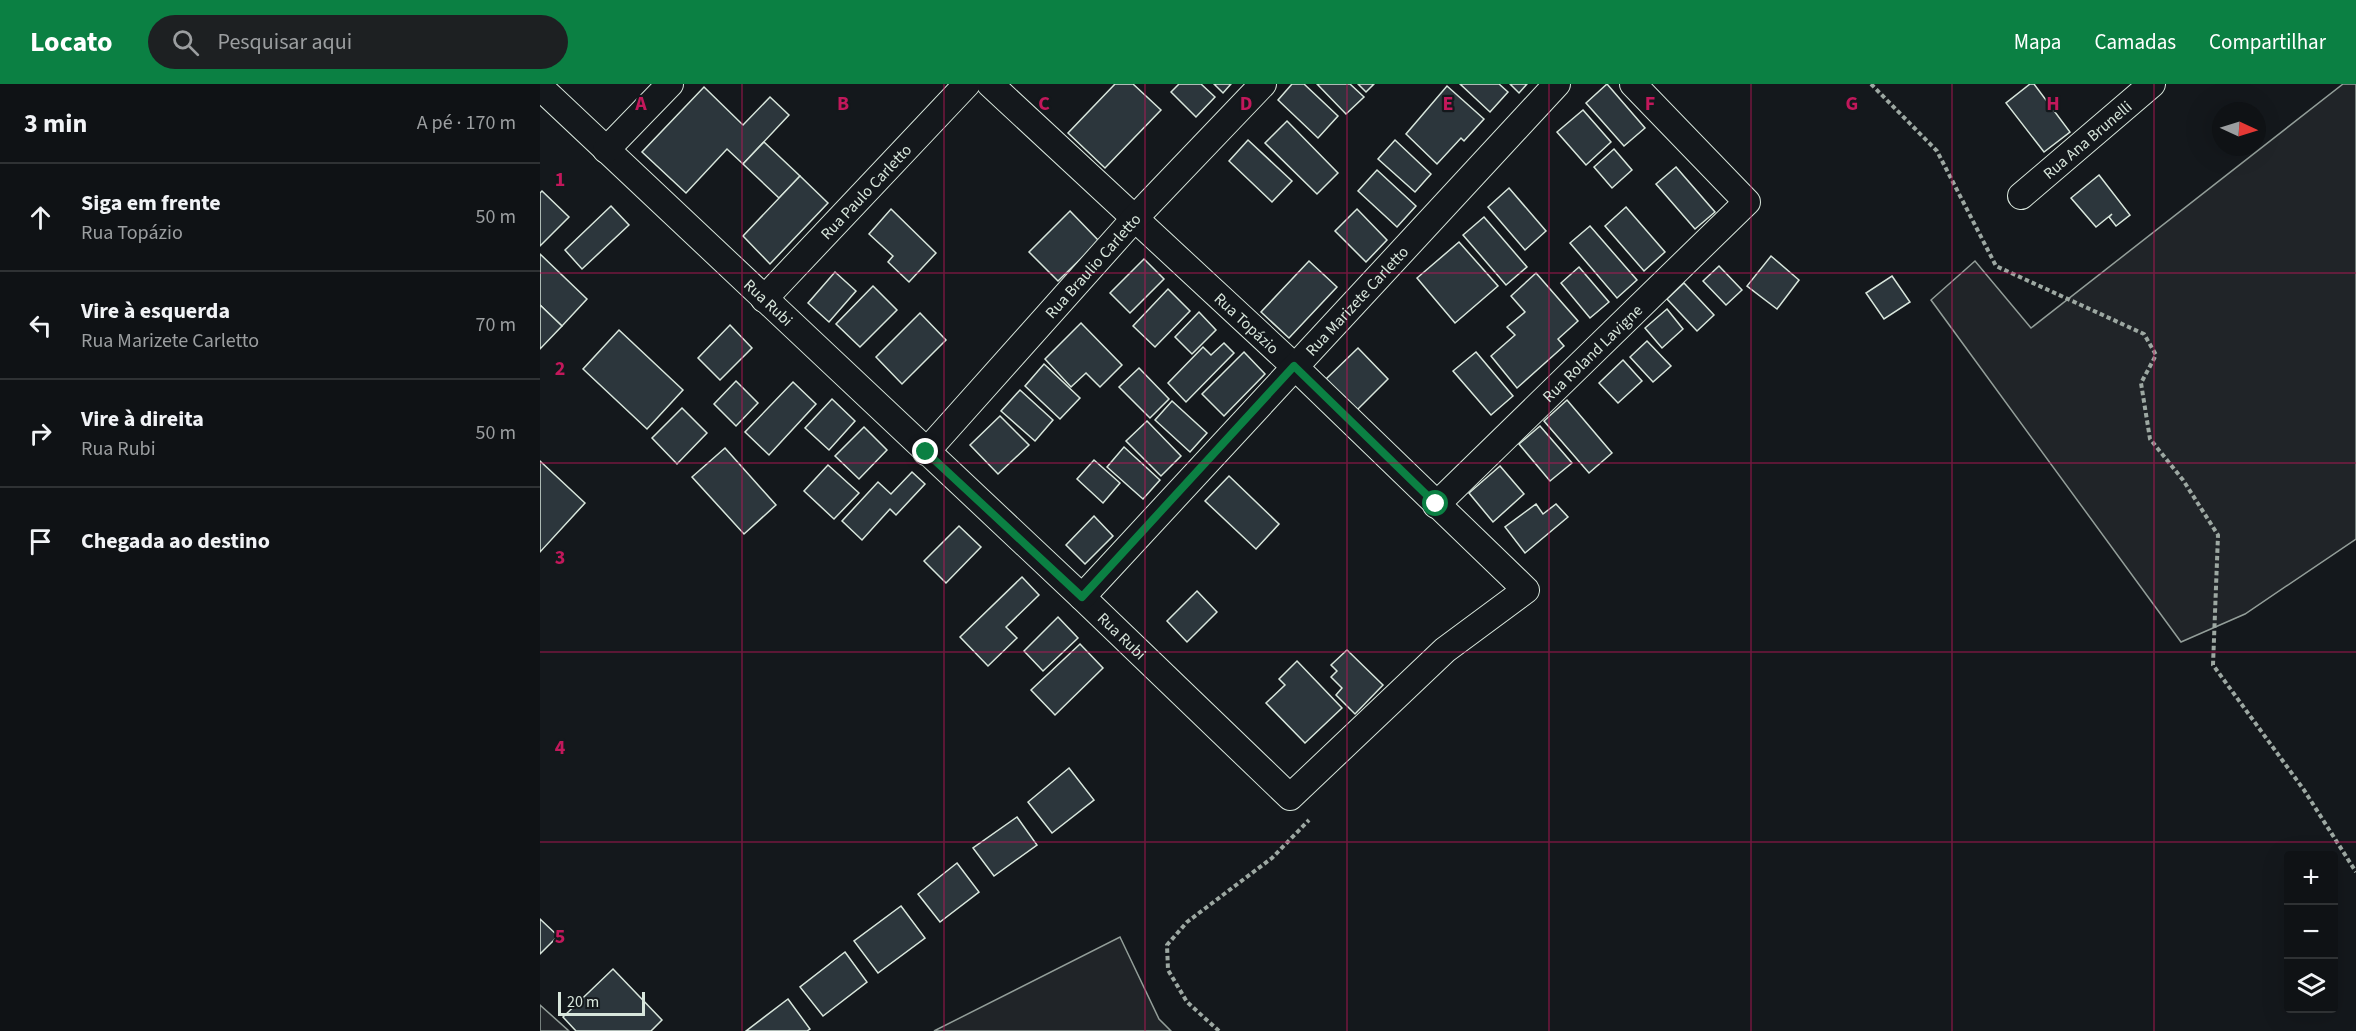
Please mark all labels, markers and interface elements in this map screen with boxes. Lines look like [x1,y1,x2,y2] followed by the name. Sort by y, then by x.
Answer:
[148,15,568,69] search box
[30,22,112,62] text: Locato
[169,26,202,59] icon: search
[217,26,352,58] text: Pesquisar aqui
[2014,27,2061,57] text: Mapa
[2094,27,2176,57] text: Camadas
[2209,27,2326,57] text: Compartilhar
[634,90,647,118] text: A
[837,90,849,118] text: B
[1038,90,1050,118] text: C
[1240,90,1252,118] text: D
[1443,90,1453,118] text: E
[1645,90,1655,118] text: F
[1846,90,1858,118] text: G
[2046,90,2060,118] text: H
[2039,96,2137,184] street label: Rua Ana Brunelli
[2212,102,2266,156] north arrow
[24,105,87,142] text: 3 min
[417,109,516,137] text: A pé · 170 m
[816,139,917,245] street label: Rua Paulo Carletto
[555,166,565,194] text: 1
[81,187,221,219] text: Siga em frente
[24,201,57,234] icon: ahead
[476,203,516,231] text: 50 m
[1040,209,1146,324] street label: Rua Braulio Carletto
[81,219,183,247] text: Rua Topázio
[1301,241,1414,361] street label: Rua Marizete Carletto
[739,274,797,331] street label: Rua Rubi
[1209,288,1284,360] street label: Rua Topázio
[81,295,230,327] text: Vire à esquerda
[1538,300,1648,407] street label: Rua Roland Lavigne
[24,309,57,342] icon: left
[476,311,516,339] text: 70 m
[81,327,259,355] text: Rua Marizete Carletto
[555,355,565,383] text: 2
[81,403,204,435] text: Vire à direita
[24,417,57,450] icon: right
[476,419,516,447] text: 50 m
[81,435,156,463] text: Rua Rubi
[912,438,938,464] route end
[1422,490,1448,516] route start
[24,525,57,558] icon: arrive
[81,525,270,557] text: Chegada ao destino
[555,544,565,572] text: 3
[1092,608,1151,665] street label: Rua Rubi
[555,734,566,762] text: 4
[2284,851,2338,1013] map controls
[2284,851,2338,905] button: +
[2284,905,2338,959] button: −
[555,923,565,951] text: 5
[2284,959,2338,1013] button: layers
[558,989,645,1016] scale bar
[567,991,599,1013] text: 20 m

